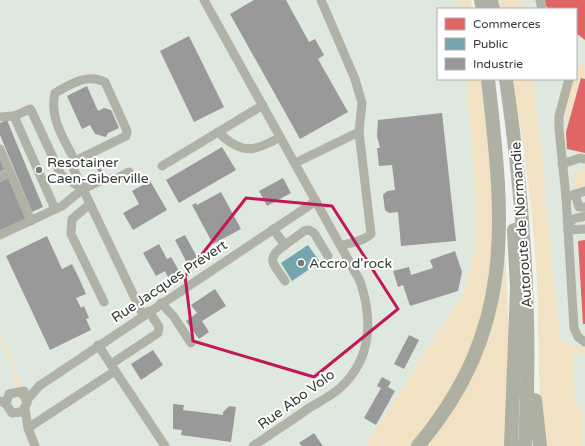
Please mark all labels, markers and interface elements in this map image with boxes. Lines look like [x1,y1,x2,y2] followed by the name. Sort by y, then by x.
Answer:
[437,8,577,80] legend
[473,17,541,31] text: Commerces
[473,37,508,51] text: Public
[473,57,523,71] text: Industrie
[507,141,536,309] street label: Autoroute de Normandie
[47,154,149,187] place label: Resotainer Caen-Giberville
[34,165,44,175] marker: Resotainer Caen-Giberville
[108,236,231,326] street label: Rue Jacques Prévert
[309,255,393,272] place label: Accro d'rock
[296,258,306,268] marker: Accro d'rock
[255,366,338,433] street label: Rue Abo Volo

